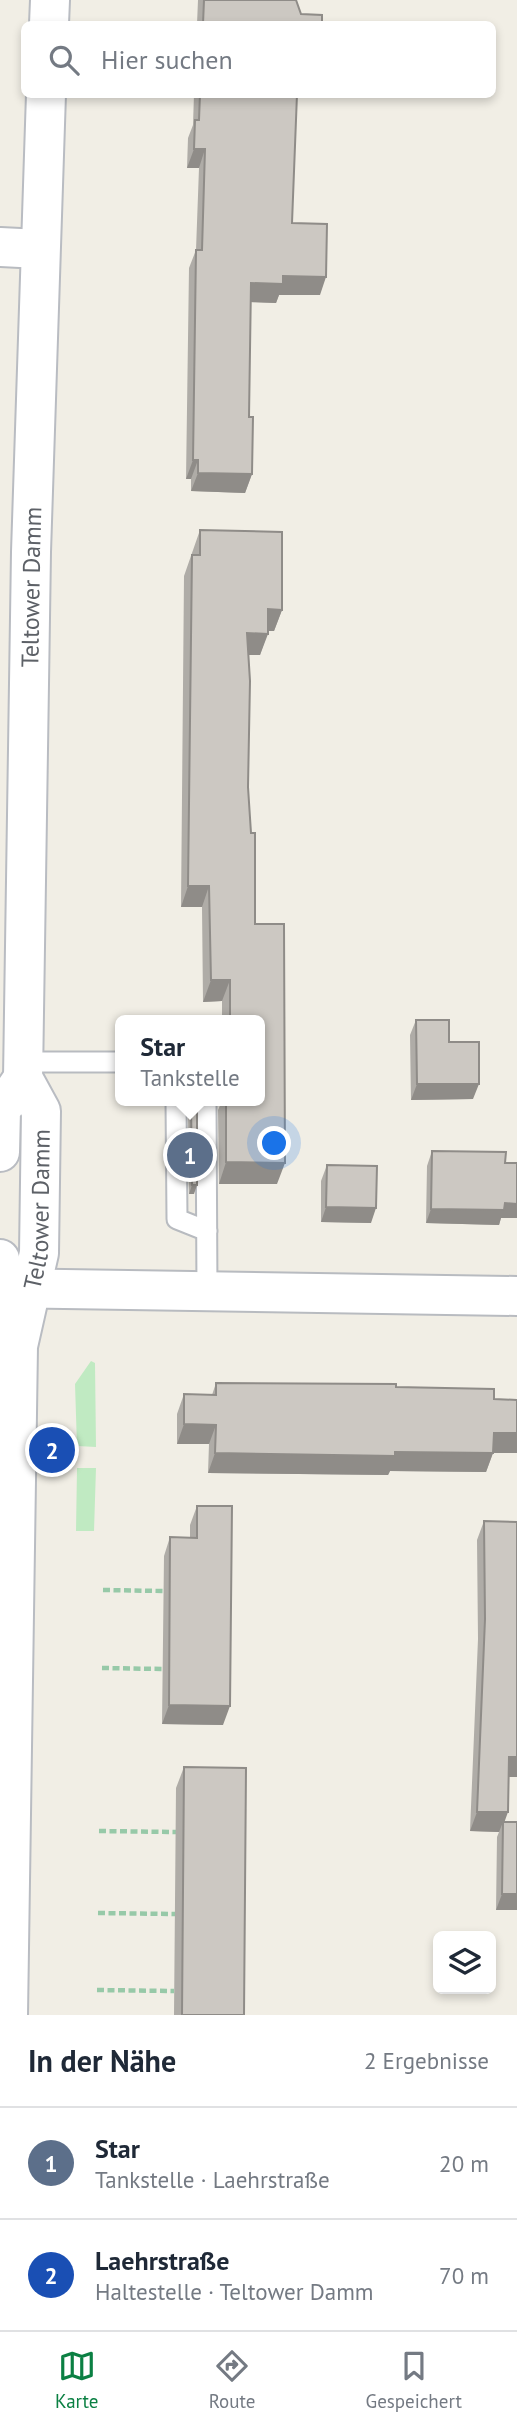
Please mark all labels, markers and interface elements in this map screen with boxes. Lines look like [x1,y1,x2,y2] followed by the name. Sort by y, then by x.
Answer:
[21,21,496,98] search box
[45,41,83,79] icon: search
[101,43,233,76] text: Hier suchen
[14,506,48,668] street label: Teltower Damm
[115,1015,265,1106] popup
[140,1030,185,1063] text: Star
[140,1063,240,1092] text: Tankstelle
[257,1126,291,1160] your location
[16,1129,56,1292] street label: Teltower Damm
[167,1129,213,1181] pin: 1
[29,1424,75,1476] pin: 2
[433,1931,496,1994] map controls
[433,1931,496,1994] button: layers
[28,2041,176,2080] text: In der Nähe
[364,2046,489,2075] text: 2 Ergebnisse
[95,2132,140,2165] text: Star
[44,2149,58,2178] text: 1
[439,2149,489,2178] text: 20 m
[95,2165,330,2194] text: Tankstelle · Laehrstraße
[95,2244,229,2277] text: Laehrstraße
[44,2261,58,2290] text: 2
[439,2261,489,2290] text: 70 m
[95,2277,373,2306] text: Haltestelle · Teltower Damm
[55,2347,98,2413] tab: Karte
[209,2347,255,2413] tab: Route
[366,2347,462,2413] tab: Gespeichert

